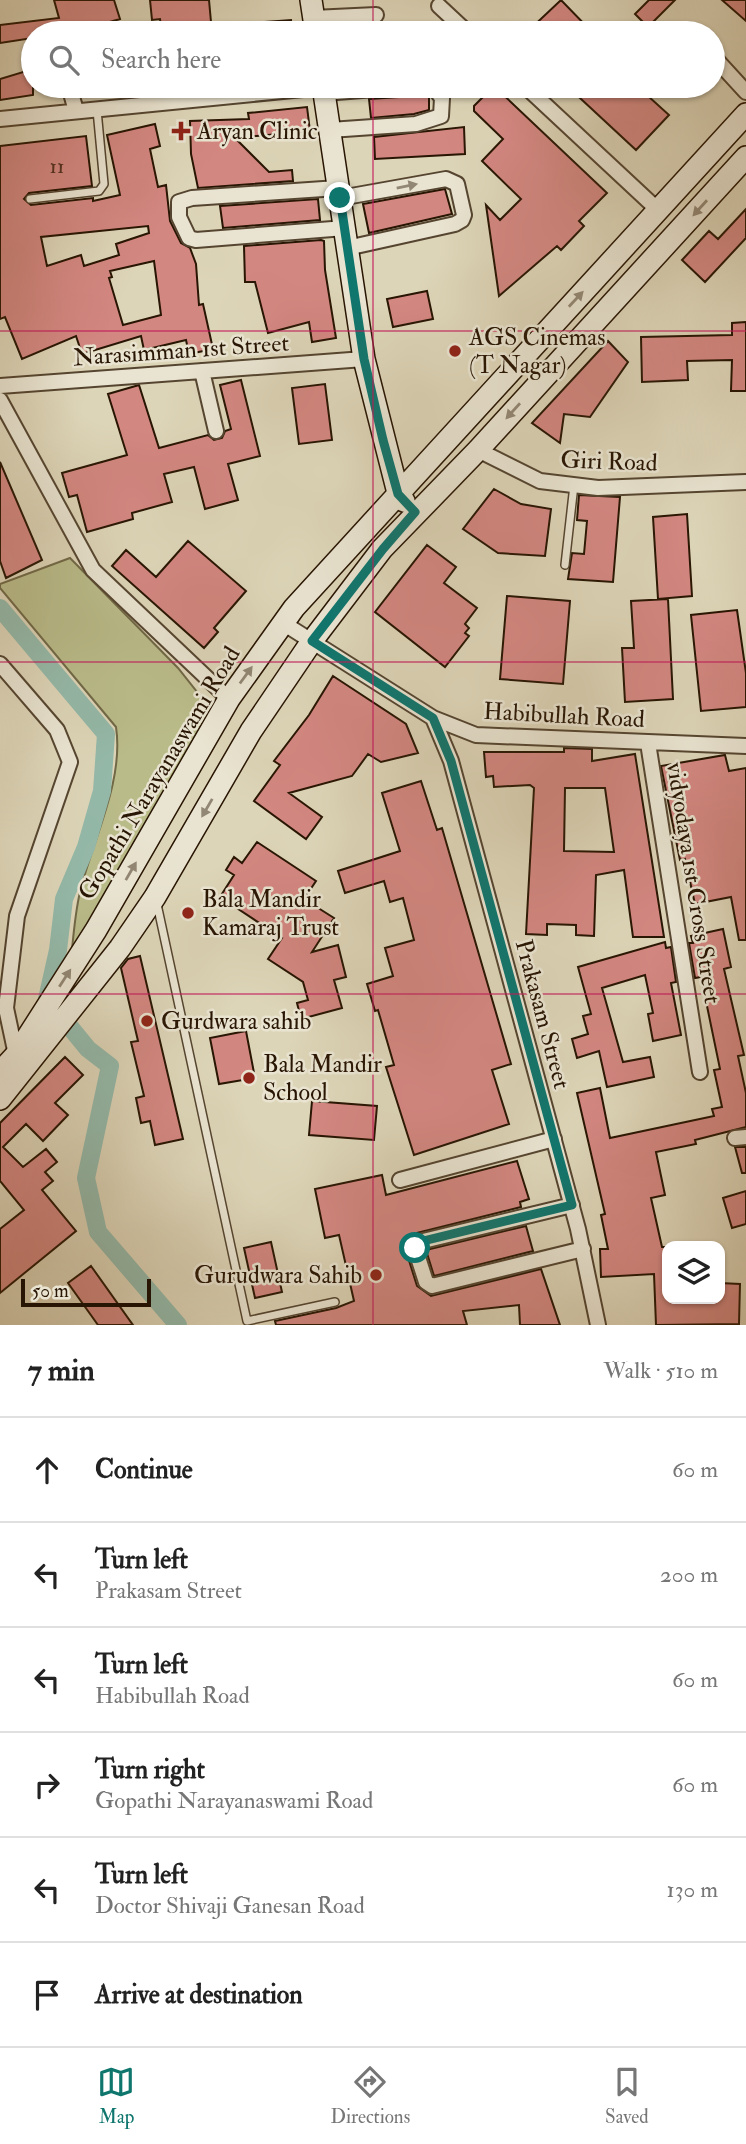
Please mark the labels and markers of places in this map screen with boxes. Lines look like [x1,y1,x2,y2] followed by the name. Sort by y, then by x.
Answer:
[196,116,318,147] place label: Aryan Clinic
[171,121,191,141] marker: Aryan Clinic
[468,322,605,381] place label: AGS Cinemas (T Nagar)
[447,343,463,359] marker: AGS Cinemas (T Nagar)
[202,884,339,943] place label: Bala Mandir Kamaraj Trust
[180,905,196,921] marker: Bala Mandir Kamaraj Trust
[161,1006,312,1037] place label: Gurdwara sahib
[139,1013,155,1029] marker: Gurdwara sahib
[263,1049,382,1108] place label: Bala Mandir School
[241,1070,257,1086] marker: Bala Mandir School
[194,1260,362,1291] place label: Gurudwara Sahib
[368,1267,384,1283] marker: Gurudwara Sahib

